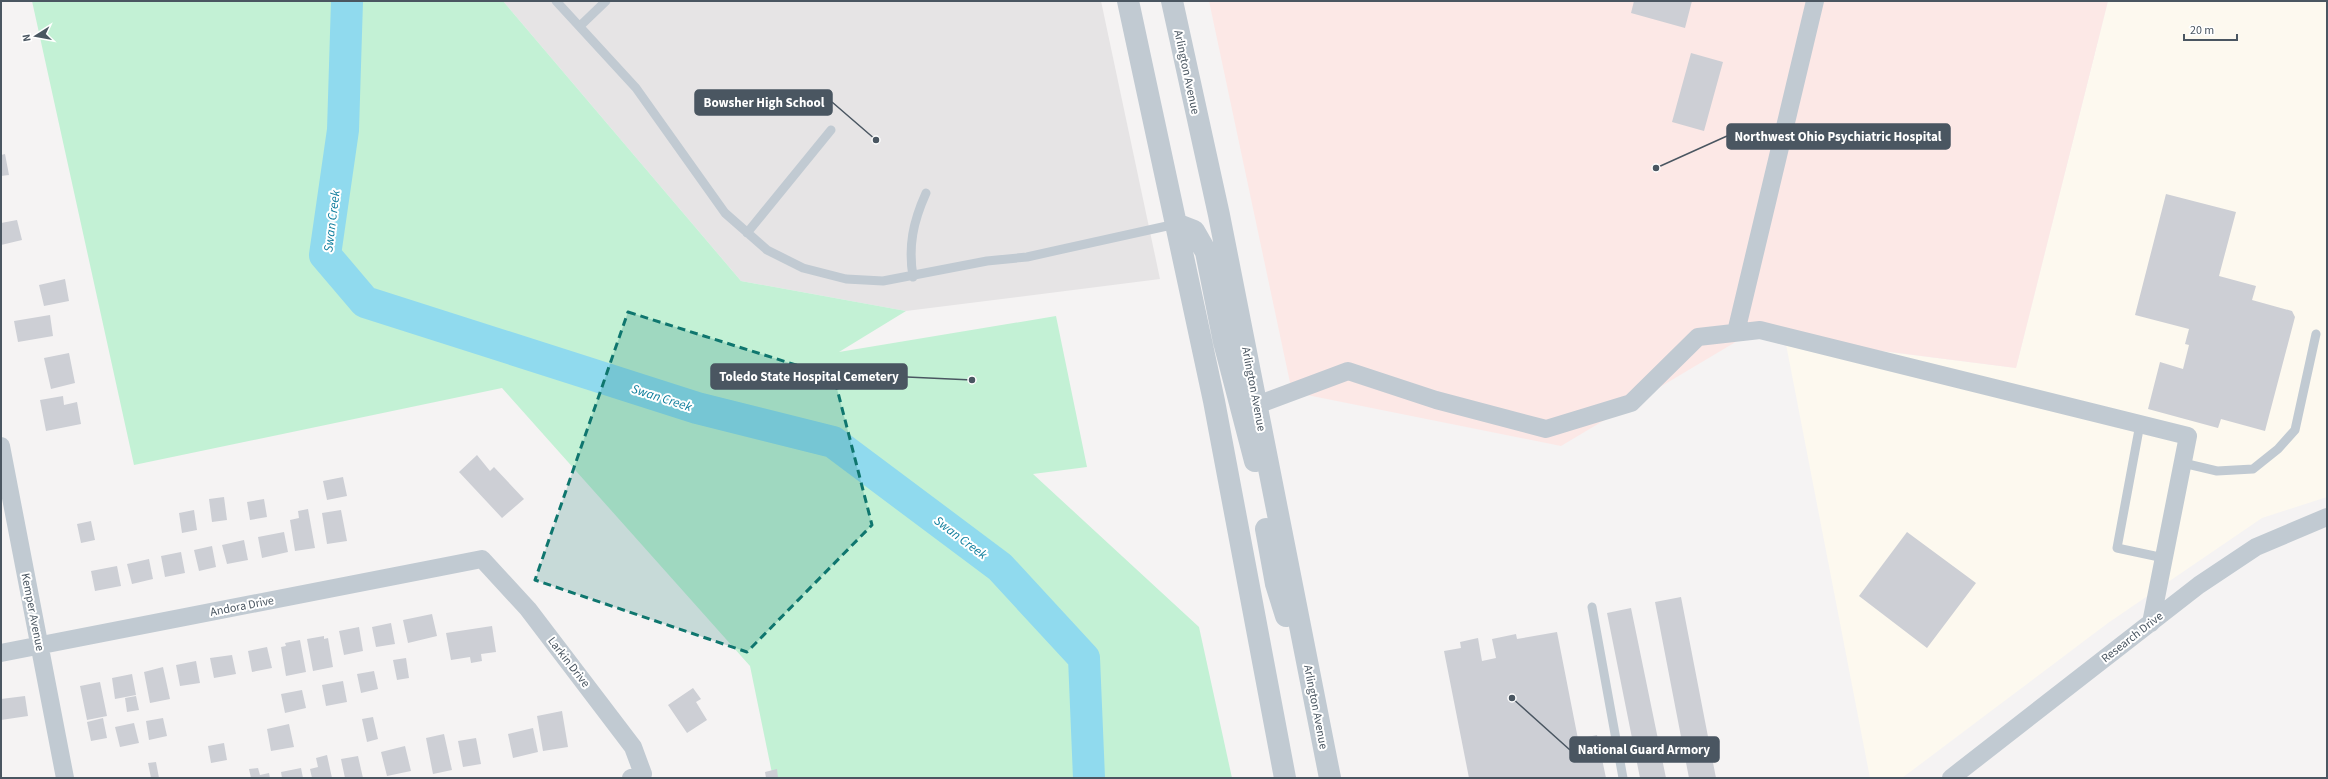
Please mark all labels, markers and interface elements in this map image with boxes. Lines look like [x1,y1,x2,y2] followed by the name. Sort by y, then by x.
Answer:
[16,16,56,56] north arrow
[2184,16,2237,42] scale bar
[2190,22,2214,39] text: 20 m
[1169,28,1204,116] street label: Arlington Avenue
[19,33,35,43] text: N
[695,90,832,115] callout: Bowsher High School
[704,94,825,112] text: Bowsher High School
[1727,124,1950,149] callout: Northwest Ohio Psychiatric Hospital
[1734,128,1942,146] text: Northwest Ohio Psychiatric Hospital
[319,188,345,253] water label: Swan Creek
[1237,345,1270,433] street label: Arlington Avenue
[711,364,907,389] callout: Toledo State Hospital Cemetery
[719,368,899,386] text: Toledo State Hospital Cemetery
[629,380,695,416] water label: Swan Creek
[930,512,991,564] water label: Swan Creek
[17,572,48,652] street label: Kemper Avenue
[209,592,275,621] street label: Andora Drive
[2098,608,2167,667] street label: Research Drive
[543,633,594,691] street label: Larkin Drive
[1299,663,1332,751] street label: Arlington Avenue
[1570,737,1719,762] callout: National Guard Armory
[1578,741,1710,759] text: National Guard Armory

